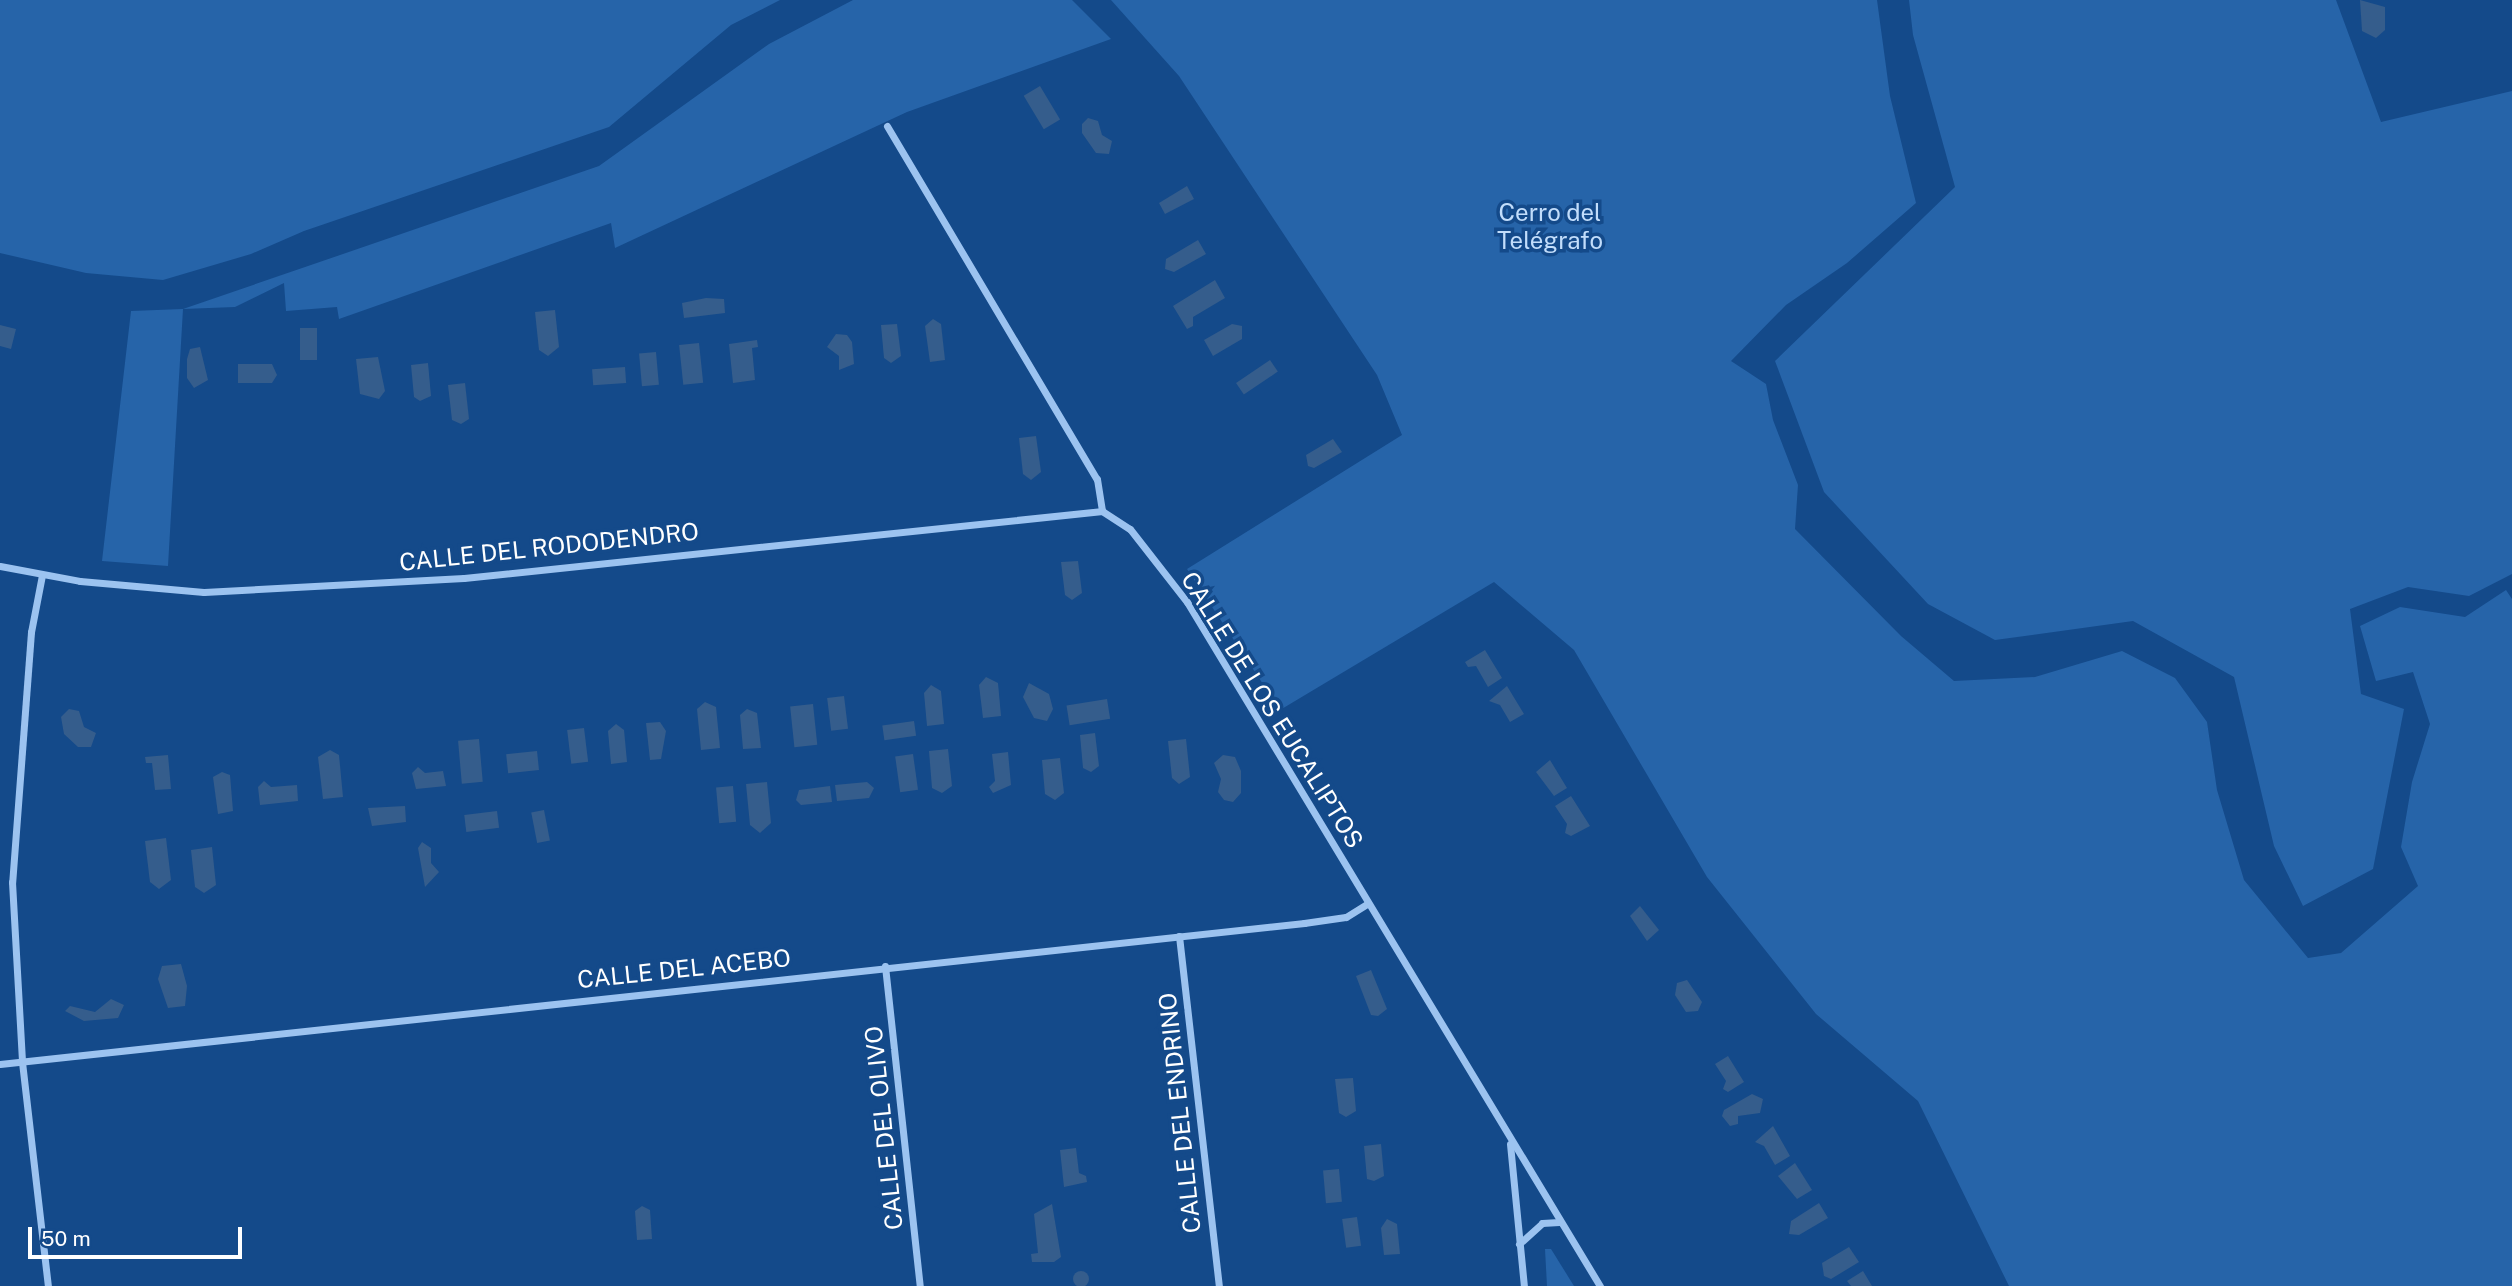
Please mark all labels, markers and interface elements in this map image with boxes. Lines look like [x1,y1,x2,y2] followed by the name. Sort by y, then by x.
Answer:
[1497,199,1603,255] park label: Cerro del Telégrafo
[398,517,700,577] street label: CALLE DEL RODODENDRO
[1175,566,1369,854] street label: CALLE DE LOS EUCALIPTOS
[576,943,792,995] street label: CALLE DEL ACEBO
[1153,991,1207,1235] street label: CALLE DEL ENDRINO
[859,1025,909,1231] street label: CALLE DEL OLIVO
[32,1212,245,1256] scale bar
[41,1226,91,1251] text: 50 m

